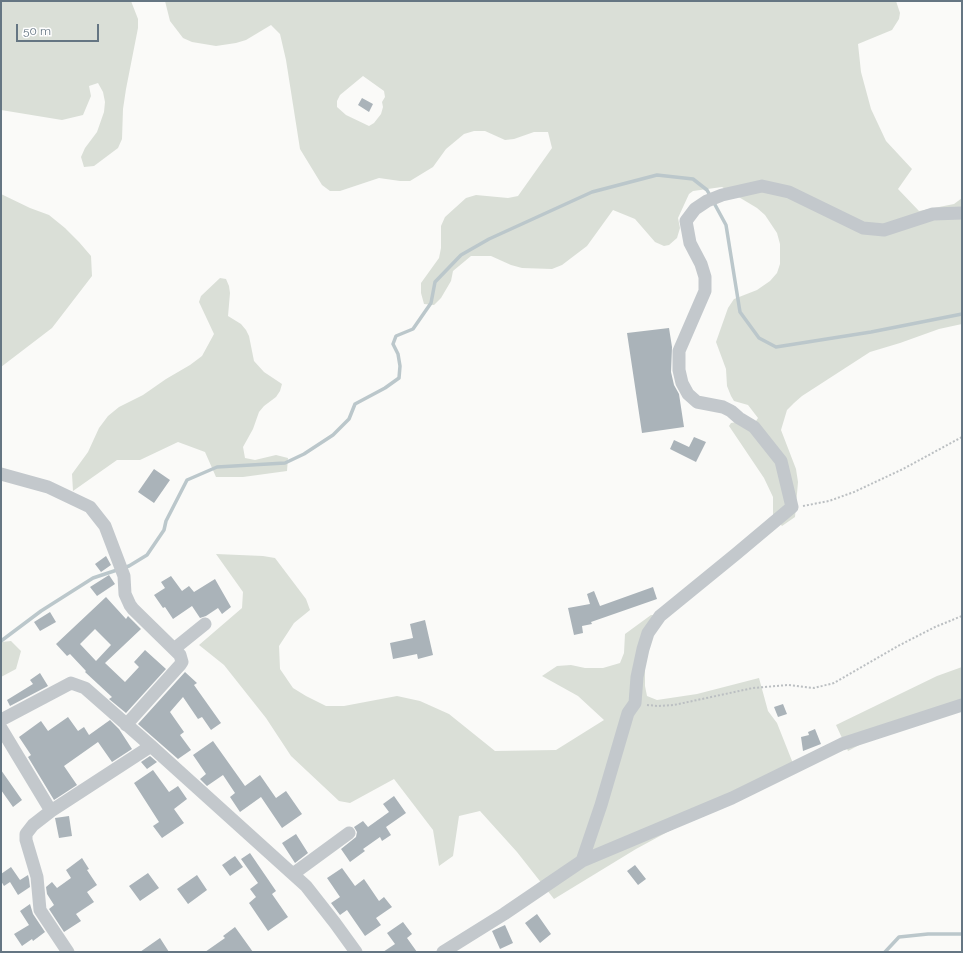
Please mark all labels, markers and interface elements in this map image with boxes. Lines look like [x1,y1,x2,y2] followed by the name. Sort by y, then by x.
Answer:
[18,16,101,42] scale bar
[23,24,51,38] text: 50 m

